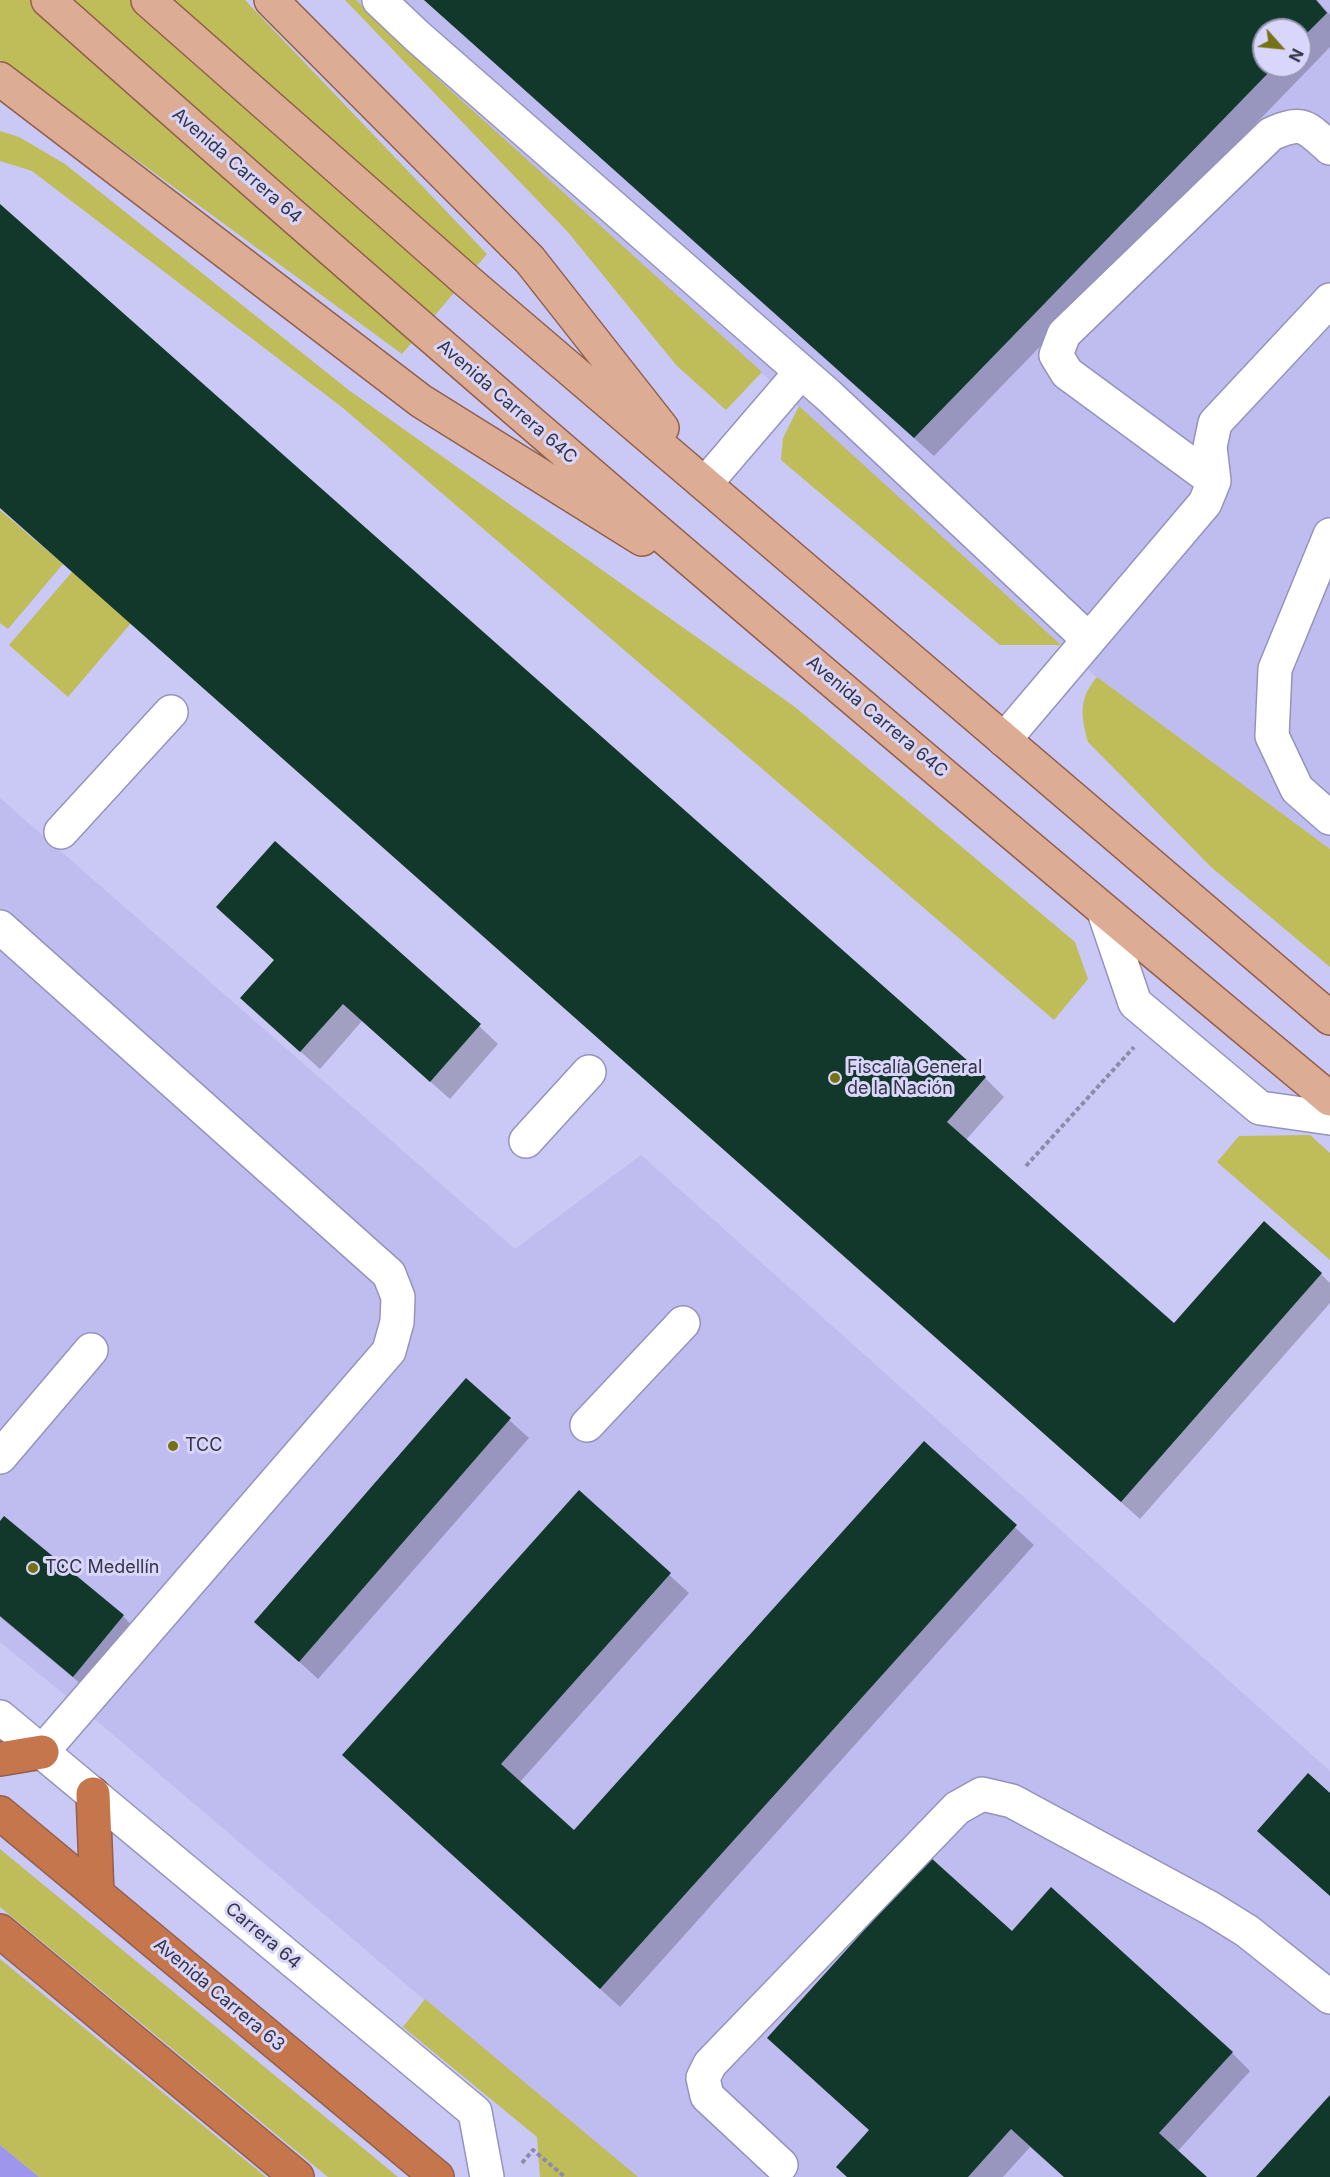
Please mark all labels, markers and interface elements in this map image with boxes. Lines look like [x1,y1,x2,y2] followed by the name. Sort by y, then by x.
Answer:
[1252,18,1312,78] north arrow
[1285,45,1308,65] text: N
[168,104,306,228] street label: Avenida Carrera 64
[433,336,581,468] street label: Avenida Carrera 64C
[802,652,952,782] street label: Avenida Carrera 64C
[847,1057,982,1100] place label: Fiscalía General de la Nación
[828,1071,842,1085] marker: Fiscalía General de la Nación
[185,1435,222,1457] place label: TCC
[166,1439,180,1453] marker: TCC
[45,1557,159,1579] place label: TCC Medellín
[26,1561,40,1575] marker: TCC Medellín
[221,1898,305,1974] street label: Carrera 64
[149,1934,289,2056] street label: Avenida Carrera 63

